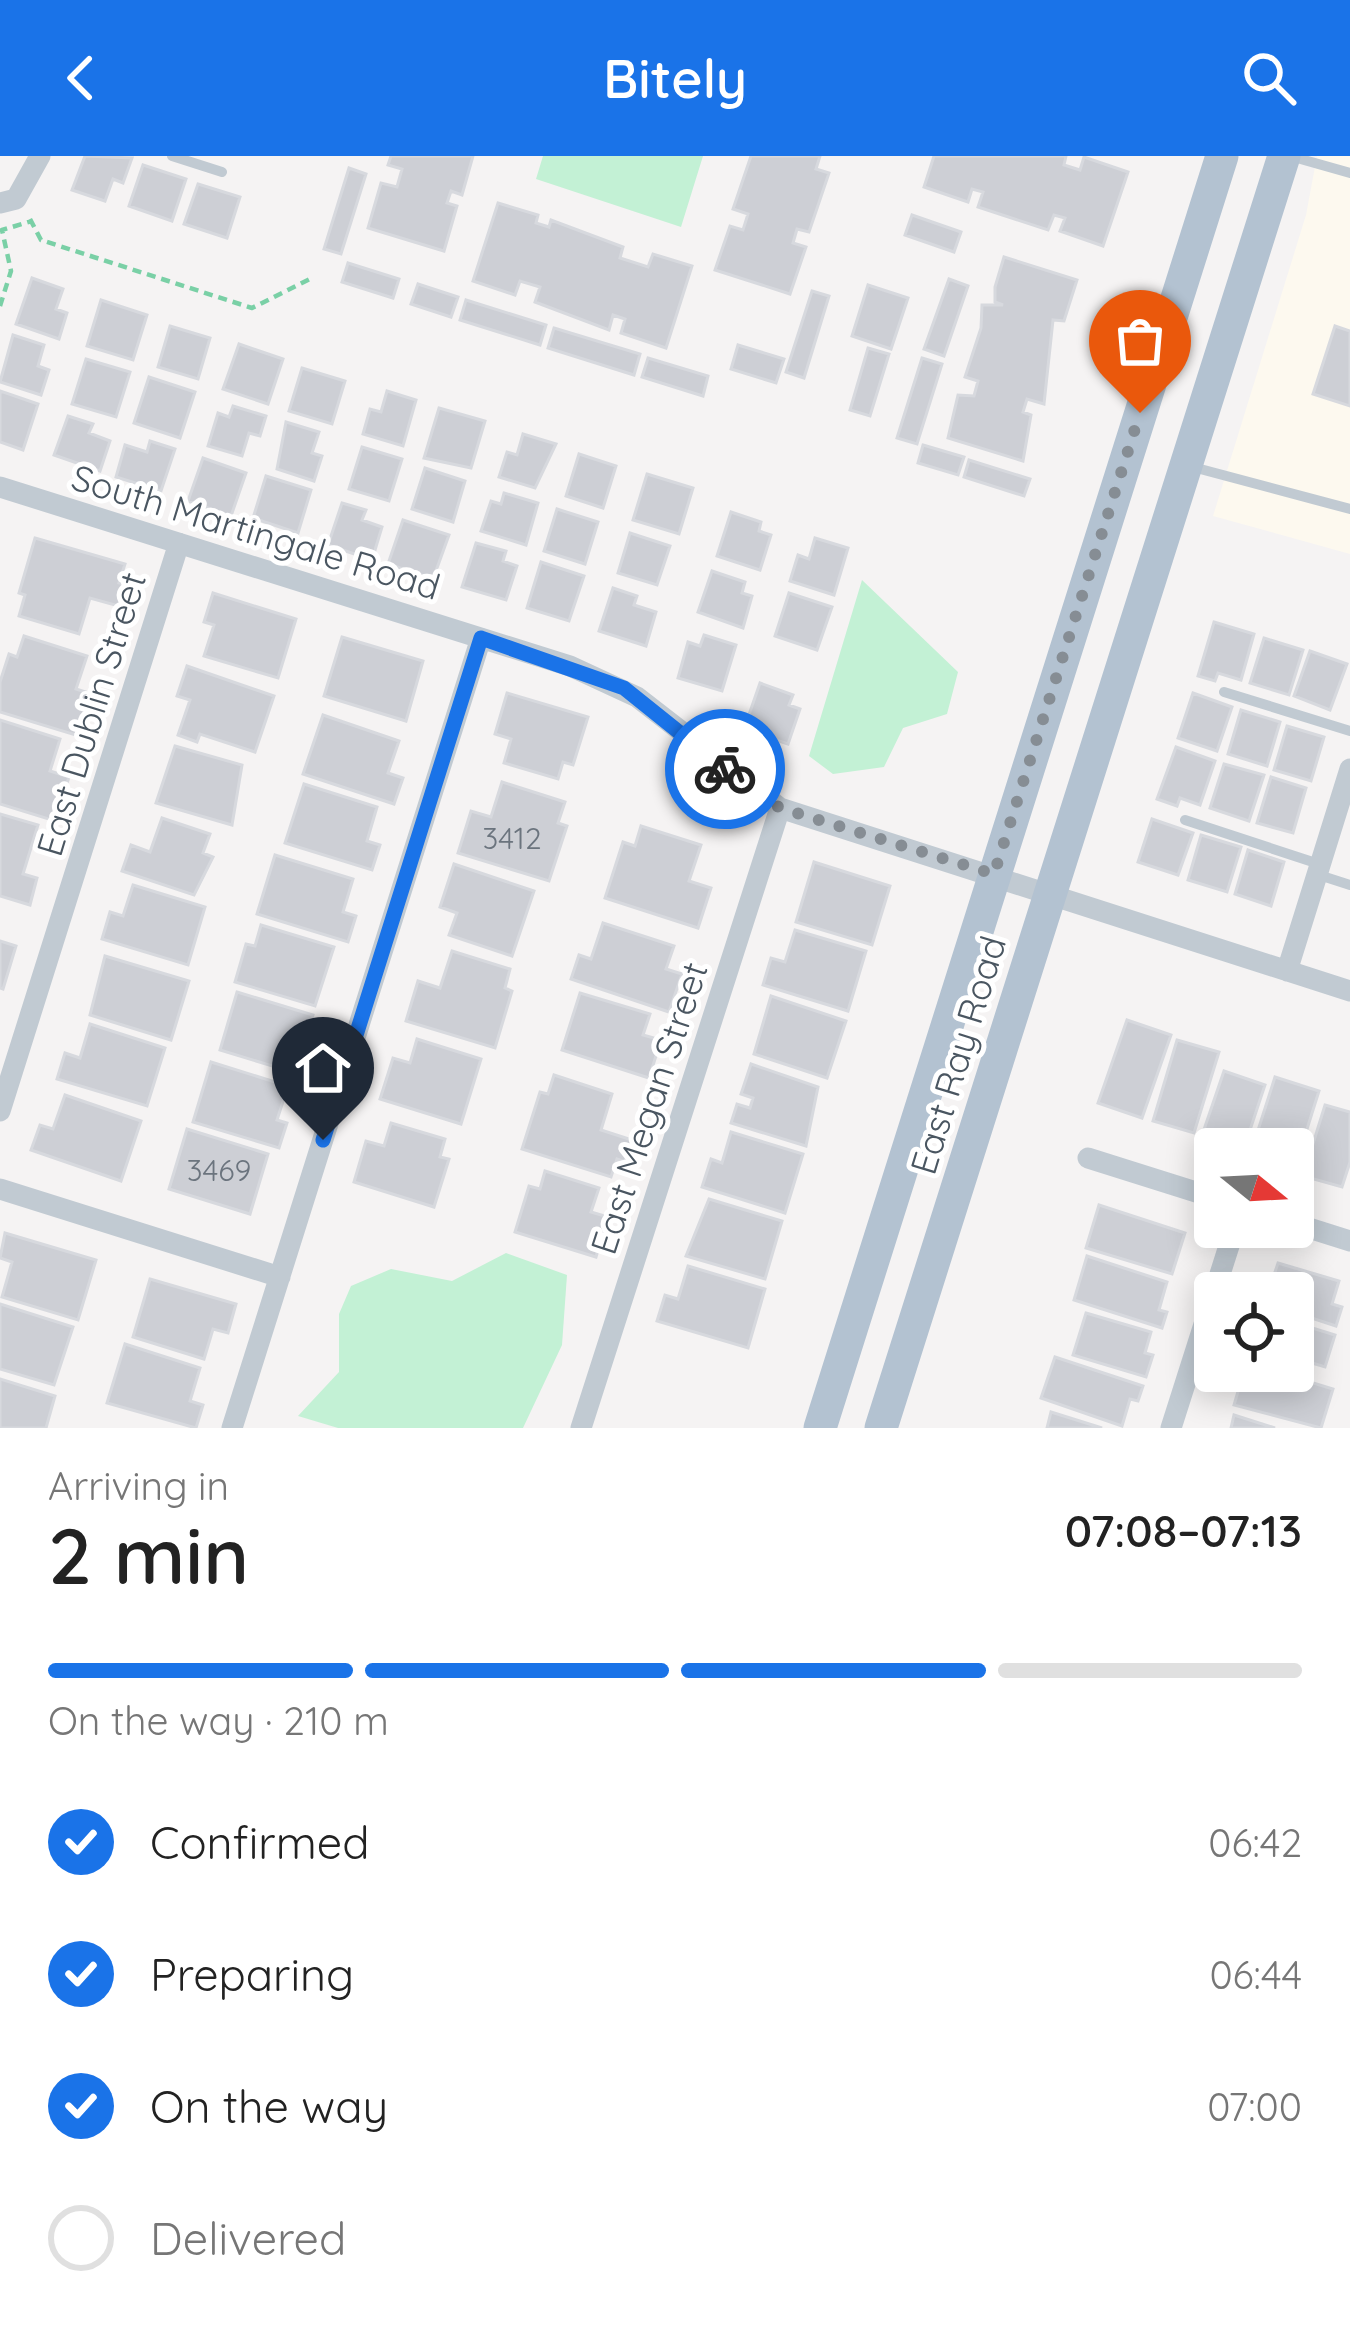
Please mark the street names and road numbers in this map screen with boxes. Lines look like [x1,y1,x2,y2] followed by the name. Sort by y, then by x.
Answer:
[67,454,446,609] street label: South Martingale Road
[26,567,155,861] street label: East Dublin Street
[900,930,1015,1179] street label: East Ray Road
[580,956,717,1259] street label: East Megan Street

